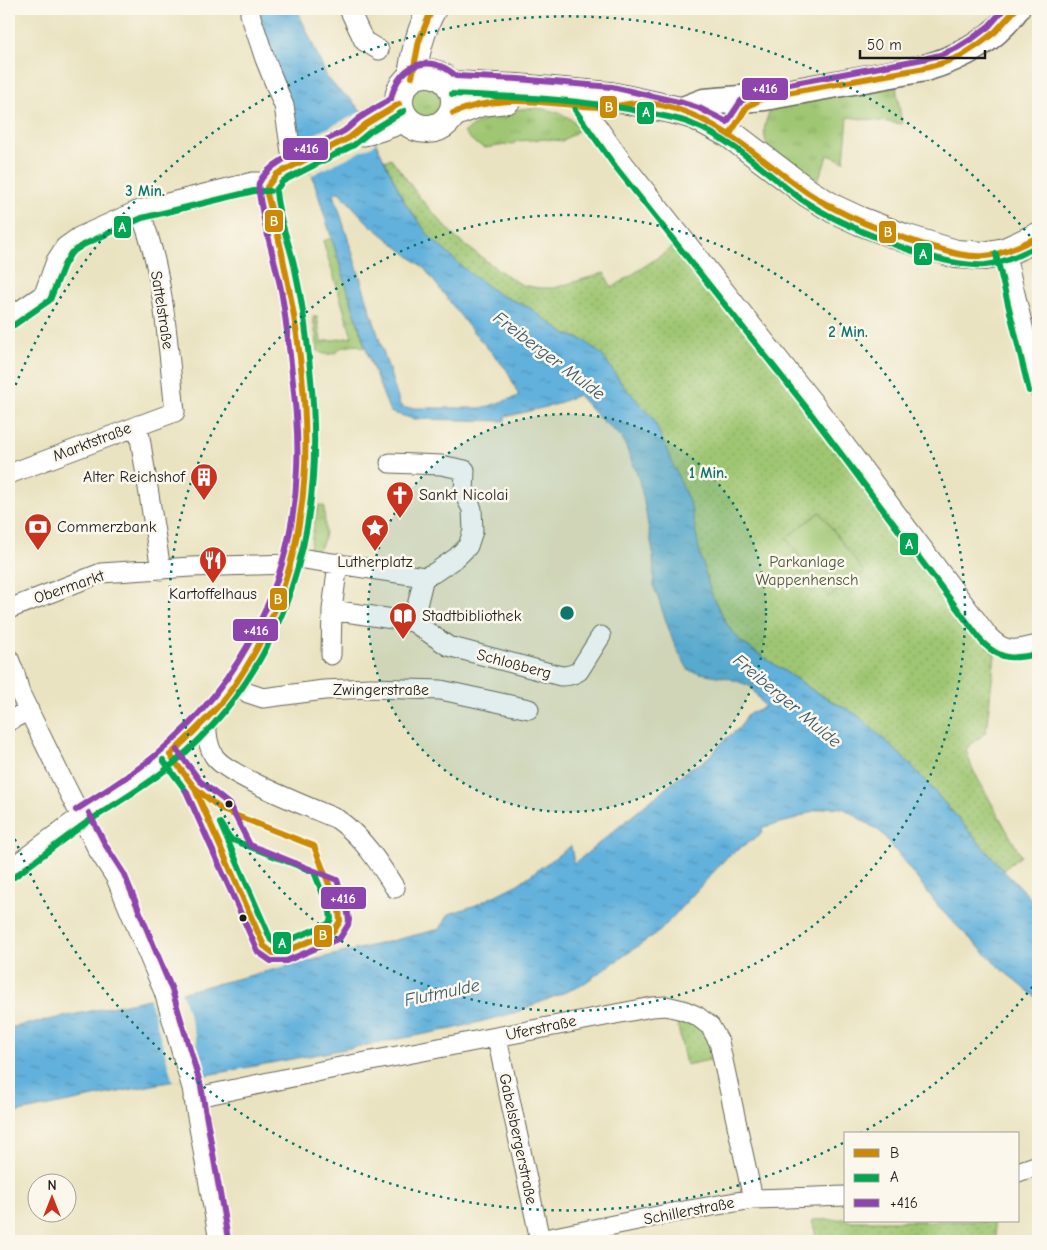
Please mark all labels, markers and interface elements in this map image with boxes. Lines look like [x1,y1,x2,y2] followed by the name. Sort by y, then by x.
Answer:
[860,28,984,60] scale bar
[867,36,902,54] text: 50 m
[741,77,789,101] line badge: +416
[752,80,778,97] text: +416
[599,95,618,119] line badge: B
[605,99,614,116] text: B
[636,101,655,125] line badge: A
[642,104,650,121] text: A
[282,137,329,161] line badge: +416
[293,140,319,157] text: +416
[125,182,165,200] text: 3 Min.
[264,209,284,233] line badge: B
[270,213,279,230] text: B
[113,215,132,239] line badge: A
[118,219,126,236] text: A
[878,220,897,244] line badge: B
[884,224,893,241] text: B
[913,242,933,266] line badge: A
[919,246,927,263] text: A
[147,269,177,351] street label: Sattelstraße
[489,307,609,405] water label: Freiberger Mulde
[828,323,868,341] text: 2 Min.
[50,419,134,465] street label: Marktstraße
[189,462,219,501] building icon: Alter Reichshof
[689,464,727,482] text: 1 Min.
[83,468,187,486] place label: Alter Reichshof
[385,480,415,519] church icon: Sankt Nicolai
[419,486,508,504] place label: Sankt Nicolai
[23,512,53,551] bank icon: Commerzbank
[360,513,390,552] place icon: Lutherplatz
[57,518,157,536] place label: Commerzbank
[899,532,919,556] line badge: A
[905,536,913,553] text: A
[198,545,228,584] restaurant icon: Kartoffelhaus
[337,553,413,571] place label: Lutherplatz
[755,553,859,589] park label: Parkanlage Wappenhensch
[31,566,107,607] street label: Obermarkt
[169,585,257,603] place label: Kartoffelhaus
[269,587,288,611] line badge: B
[274,591,283,608] text: B
[388,601,418,640] library icon: Stadtbibliothek
[558,604,576,622] centre of rings
[422,607,522,625] place label: Stadtbibliothek
[232,618,279,642] line badge: +416
[243,622,269,639] text: +416
[475,645,553,683] street label: Schloßberg
[729,650,845,752] water label: Freiberger Mulde
[333,681,429,699] street label: Zwingerstraße
[224,799,234,809] unlabelled marker
[320,886,367,910] line badge: +416
[330,890,356,907] text: +416
[238,913,248,923] unlabelled marker
[313,924,333,948] line badge: B
[319,927,328,944] text: B
[272,931,292,955] line badge: A
[278,935,286,952] text: A
[402,975,482,1011] water label: Flutmulde
[504,1012,578,1044] street label: Uferstraße
[495,1072,541,1206] street label: Gabelsbergerstraße
[844,1132,1020,1222] legend
[890,1144,899,1162] text: B
[890,1168,899,1186] text: A
[28,1172,78,1222] north arrow
[47,1177,57,1194] text: N
[642,1193,736,1229] street label: Schillerstraße
[890,1194,918,1212] text: +416

